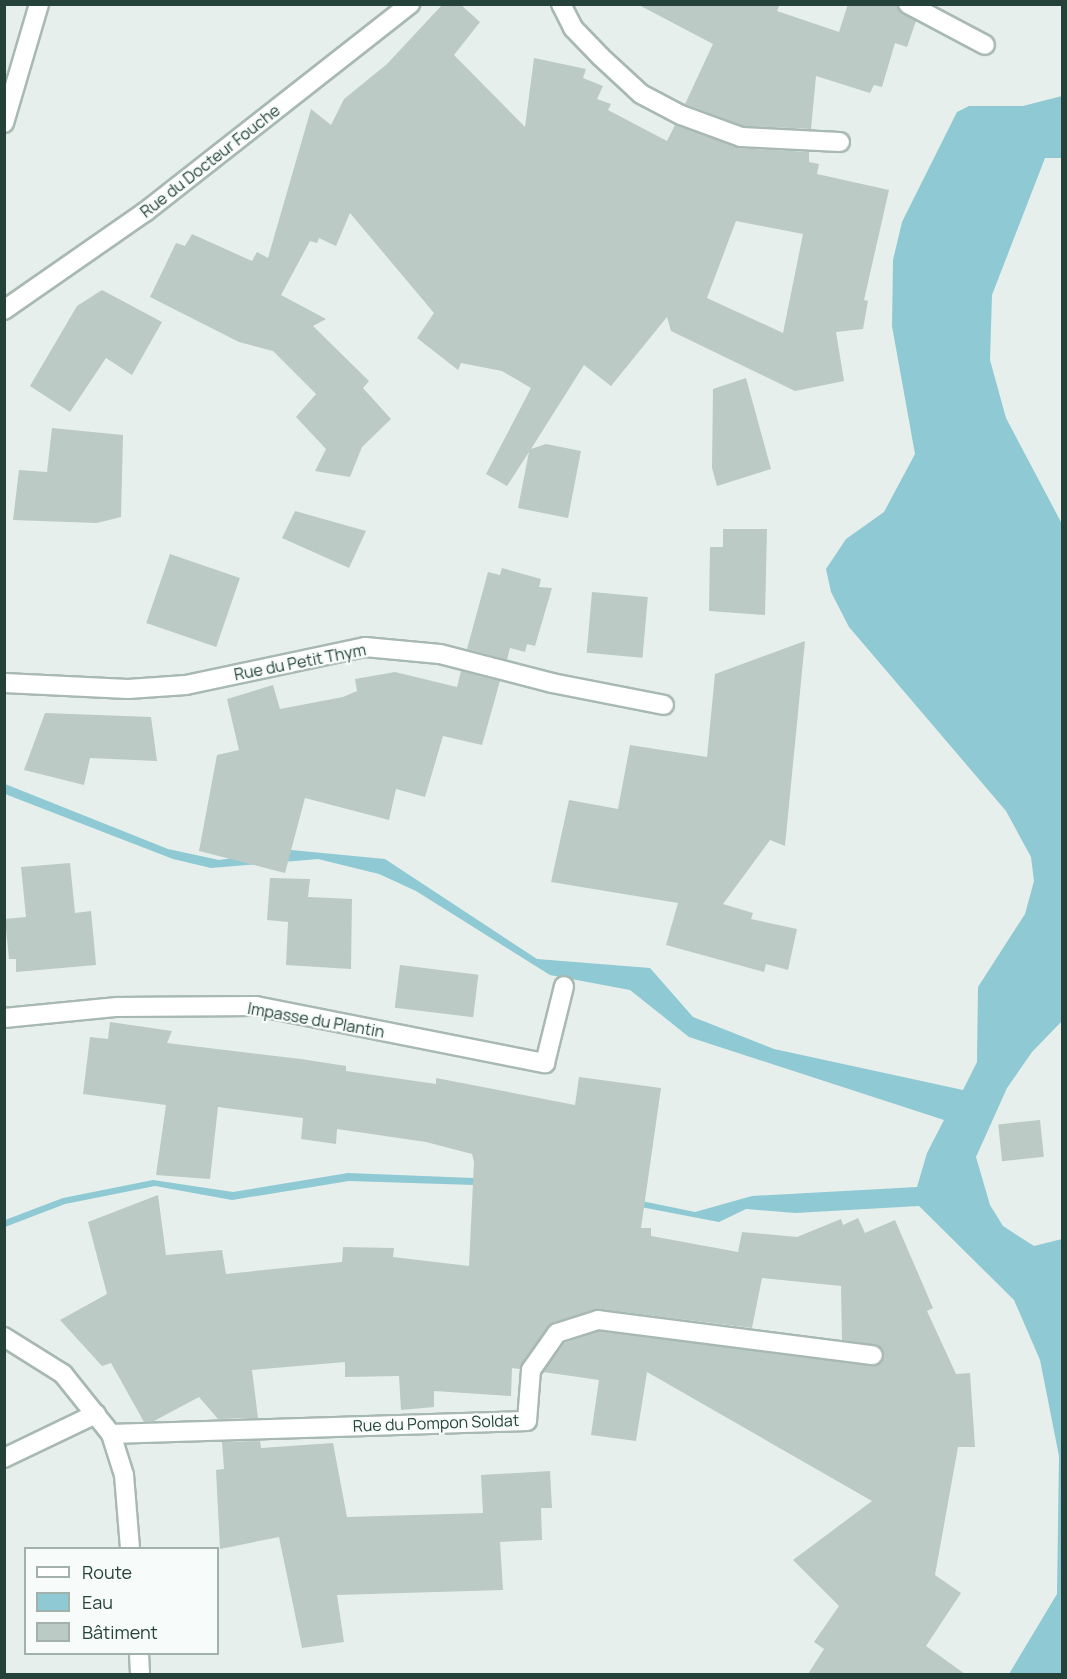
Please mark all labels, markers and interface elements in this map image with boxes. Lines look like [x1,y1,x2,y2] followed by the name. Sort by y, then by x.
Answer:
[136,101,284,221] street label: Rue du Docteur Fouche
[232,640,368,684] street label: Rue du Petit Thym
[246,999,386,1041] street label: Impasse du Plantin
[352,1411,520,1435] street label: Rue du Pompon Soldat
[24,1547,219,1655] legend
[82,1560,132,1584] text: Route
[82,1590,113,1614] text: Eau
[82,1620,158,1644] text: Bâtiment

